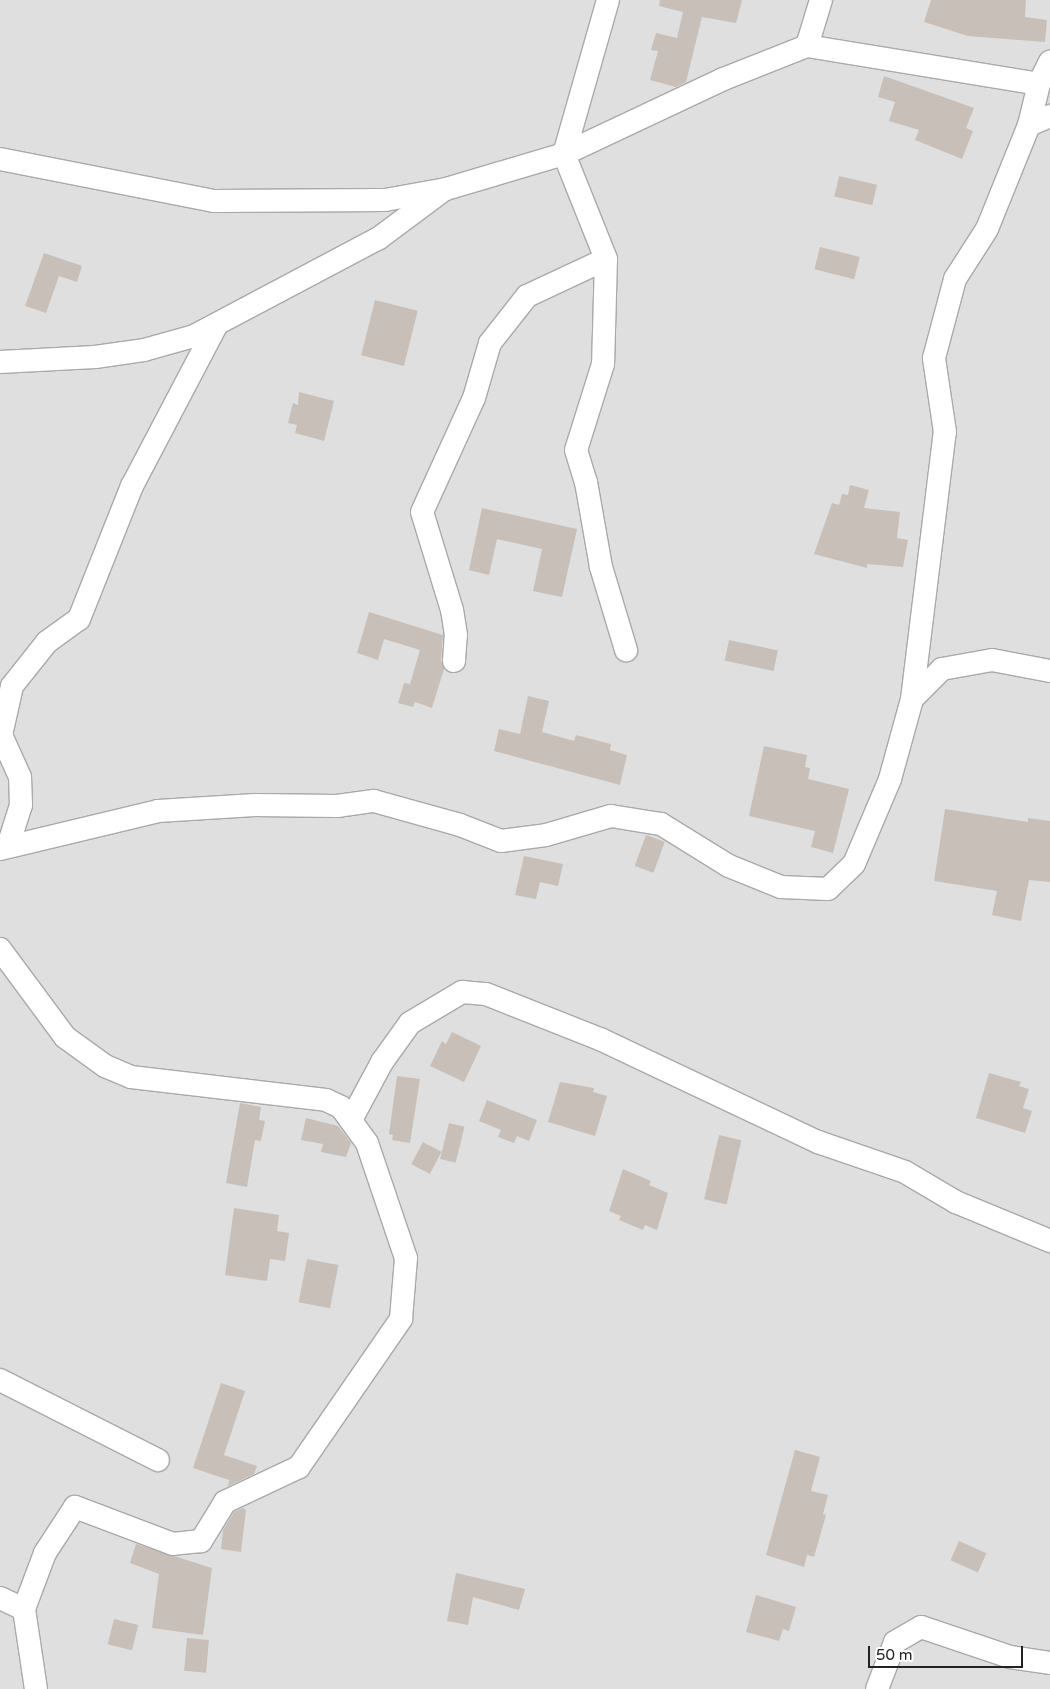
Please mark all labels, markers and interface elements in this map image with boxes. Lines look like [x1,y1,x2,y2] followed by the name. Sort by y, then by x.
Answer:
[870,1636,1025,1668] scale bar
[876,1646,913,1664] text: 50 m

